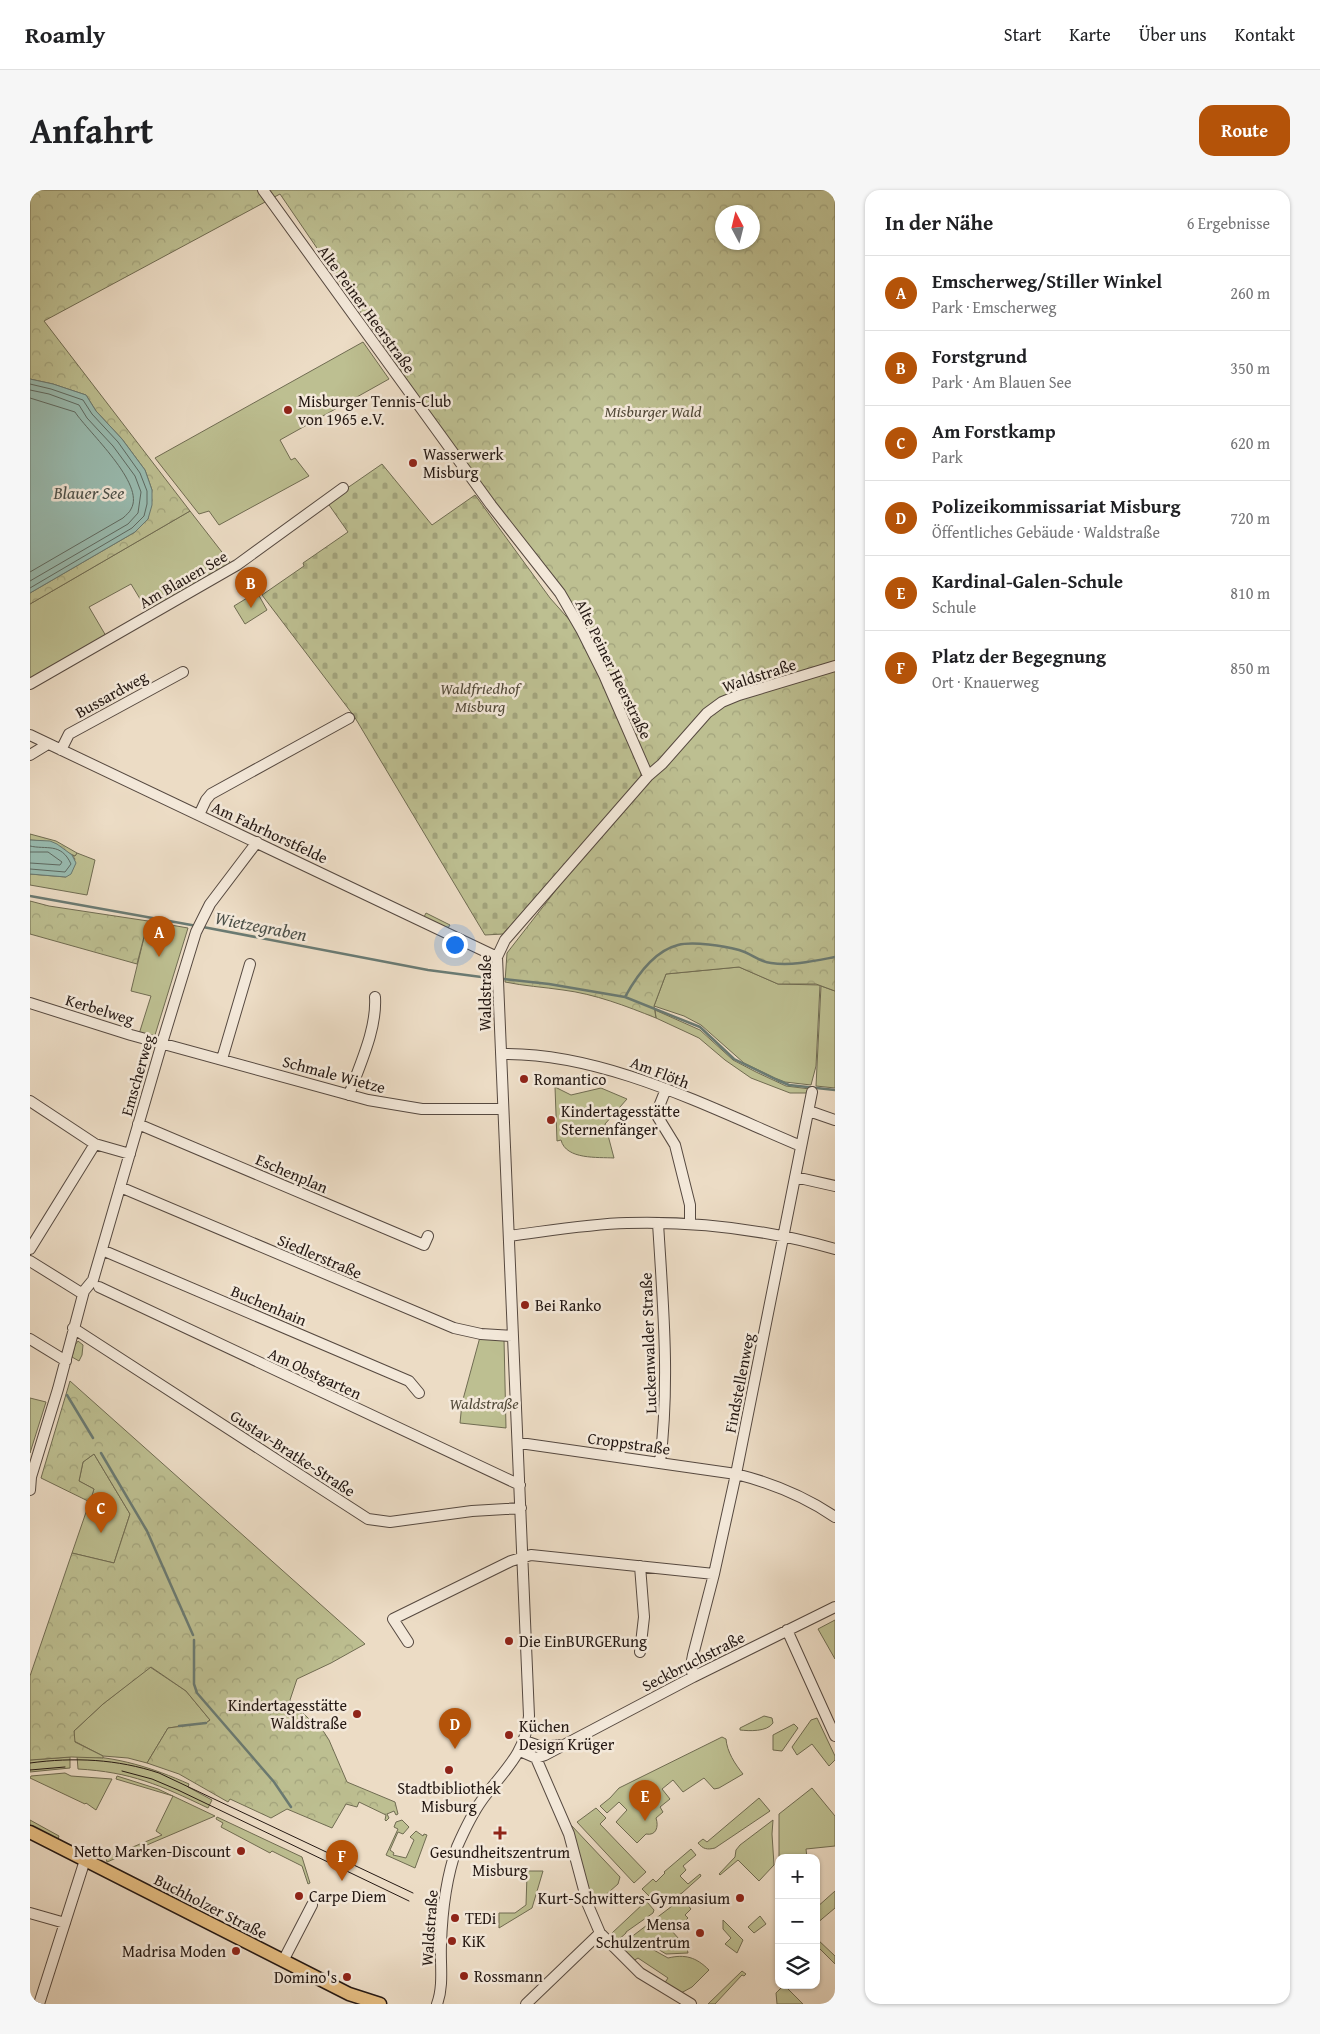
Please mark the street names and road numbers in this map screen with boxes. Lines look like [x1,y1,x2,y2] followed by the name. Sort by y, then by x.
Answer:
[312,240,422,378] street label: Alte Peiner Heerstraße
[134,544,232,614] street label: Am Blauen See
[570,595,658,743] street label: Alte Peiner Heerstraße
[719,652,799,698] street label: Waldstraße
[70,664,152,724] street label: Bussardweg
[208,795,332,869] street label: Am Fahrhorstfelde
[473,955,497,1031] street label: Waldstraße
[63,987,137,1031] street label: Kerbelweg
[114,1031,160,1119] street label: Emscherweg
[280,1049,388,1099] street label: Schmale Wietze
[627,1050,693,1094] street label: Am Flöth
[252,1147,332,1199] street label: Eschenplan
[274,1227,366,1285] street label: Siedlerstraße
[634,1272,662,1414] street label: Luckenwalder Straße
[227,1278,311,1332] street label: Buchenhain
[718,1331,760,1435] street label: Findstellenweg
[264,1341,366,1405] street label: Am Obstgarten
[226,1404,360,1502] street label: Gustav-Bratke-Straße
[586,1425,672,1461] street label: Croppstraße
[637,1625,749,1697] street label: Seckbruchstraße
[150,1867,272,1945] street label: Buchholzer Straße
[414,1889,444,1967] street label: Waldstraße

